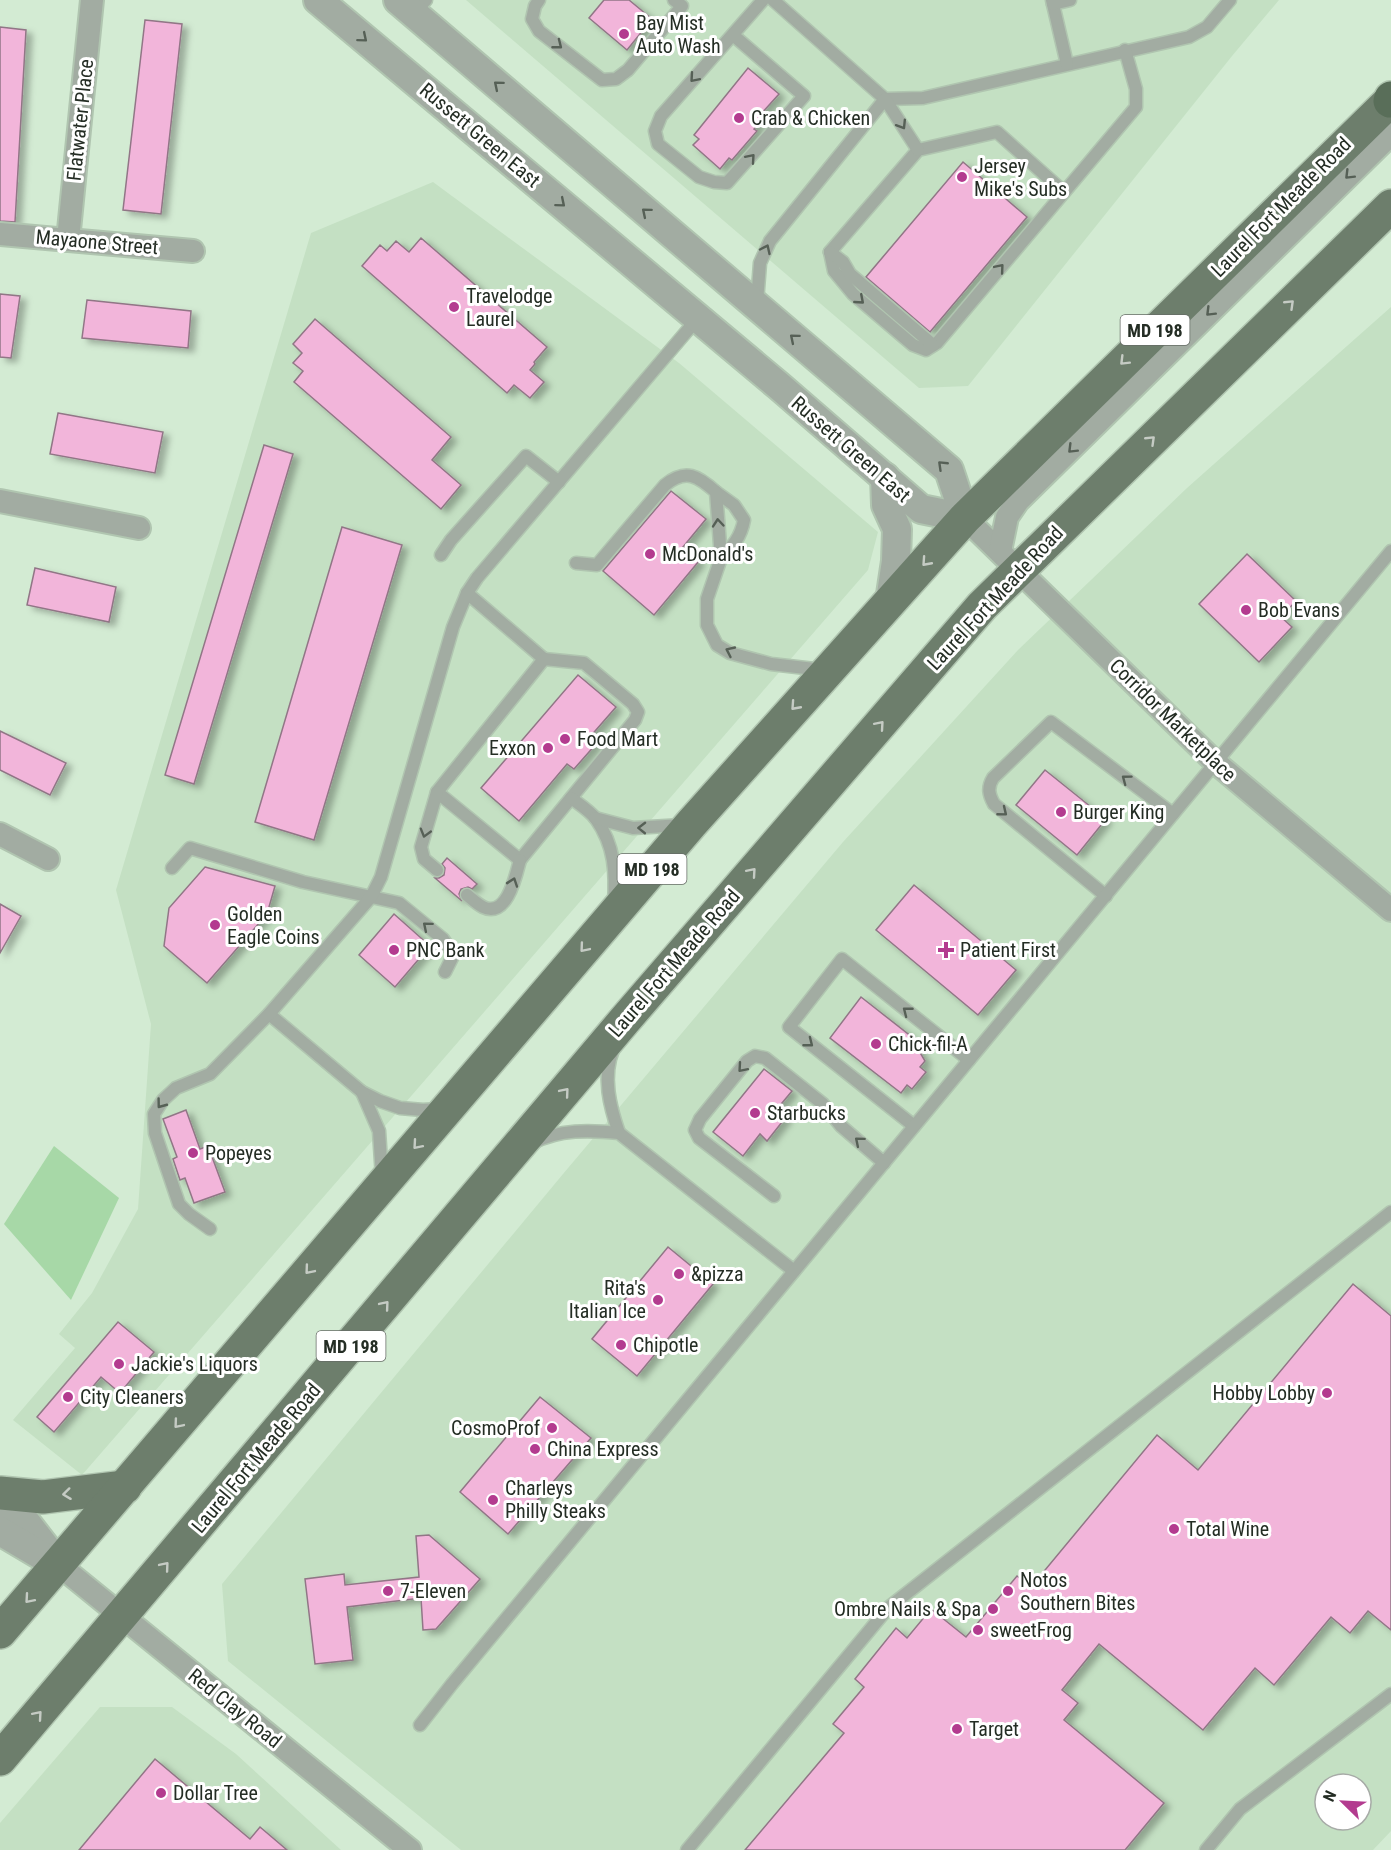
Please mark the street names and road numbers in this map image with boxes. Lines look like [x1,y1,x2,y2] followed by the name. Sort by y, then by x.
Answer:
[62,58,98,182] street label: Flatwater Place
[415,78,545,192] street label: Russett Green East
[1206,132,1356,282] street label: Laurel Fort Meade Road
[35,225,159,259] street label: Mayaone Street
[1120,315,1190,345] road number: MD 198
[787,391,915,507] street label: Russett Green East
[922,521,1068,675] street label: Laurel Fort Meade Road
[1105,654,1241,786] street label: Corridor Marketplace
[618,854,686,884] road number: MD 198
[603,884,745,1042] street label: Laurel Fort Meade Road
[316,1331,386,1361] road number: MD 198
[186,1378,326,1538] street label: Laurel Fort Meade Road
[184,1663,286,1753] street label: Red Clay Road

